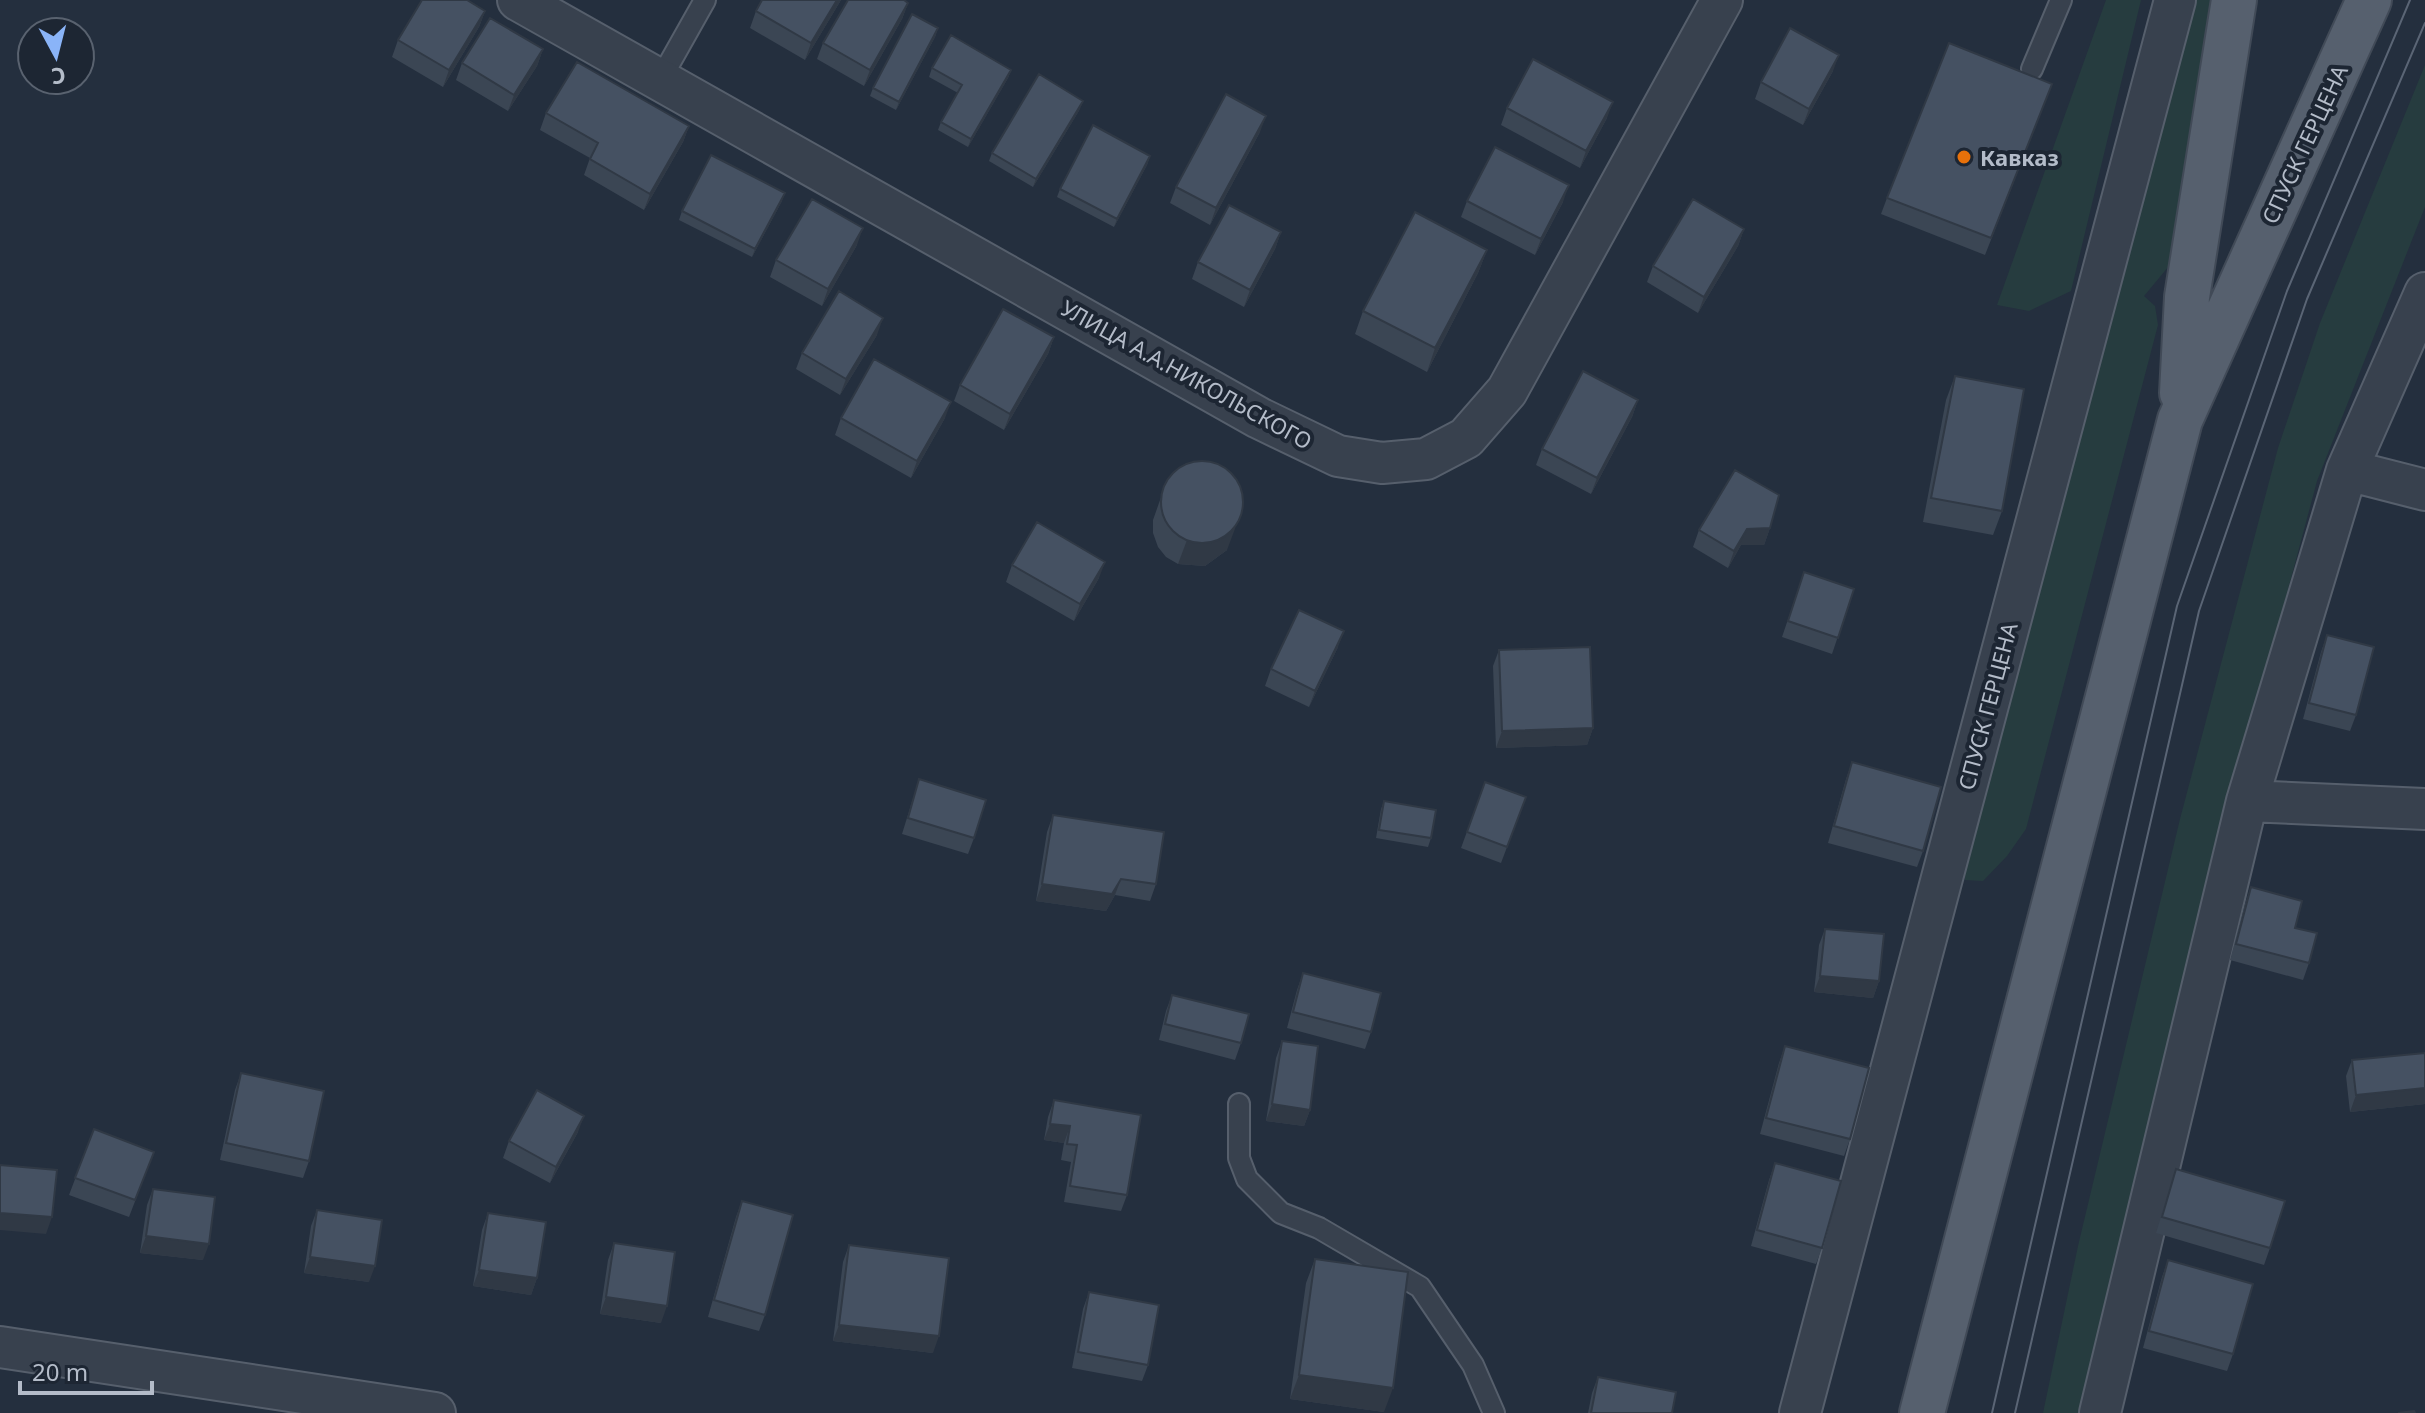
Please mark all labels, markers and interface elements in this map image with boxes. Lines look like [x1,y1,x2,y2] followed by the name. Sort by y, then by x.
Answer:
[16,16,96,96] north arrow
[2254,59,2354,228] street label: СПУСК ГЕРЦЕНА
[50,61,67,93] text: С
[1980,142,2059,172] place label: Кавказ
[1955,148,1973,166] marker: Кавказ
[1056,292,1318,456] street label: УЛИЦА А.А.НИКОЛЬСКОГО
[1950,618,2024,793] street label: СПУСК ГЕРЦЕНА
[20,1345,152,1395] scale bar
[32,1355,88,1388] text: 20 m

